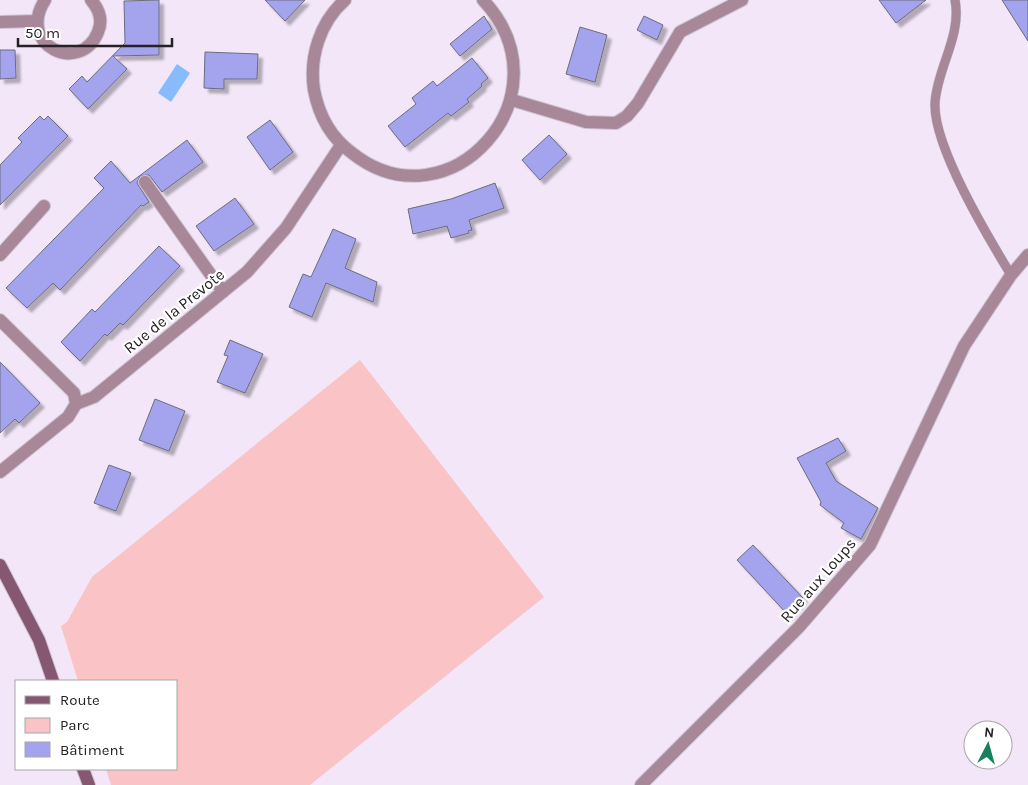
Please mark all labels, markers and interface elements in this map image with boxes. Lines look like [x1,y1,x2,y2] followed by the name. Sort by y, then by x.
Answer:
[18,15,171,47] scale bar
[25,24,60,42] text: 50 m
[120,265,228,357] street label: Rue de la Prevote
[776,534,860,626] street label: Rue aux Loups
[15,680,178,770] legend
[60,691,100,709] text: Route
[60,716,90,734] text: Parc
[963,720,1013,770] north arrow
[983,724,995,742] text: N
[60,741,124,759] text: Bâtiment

